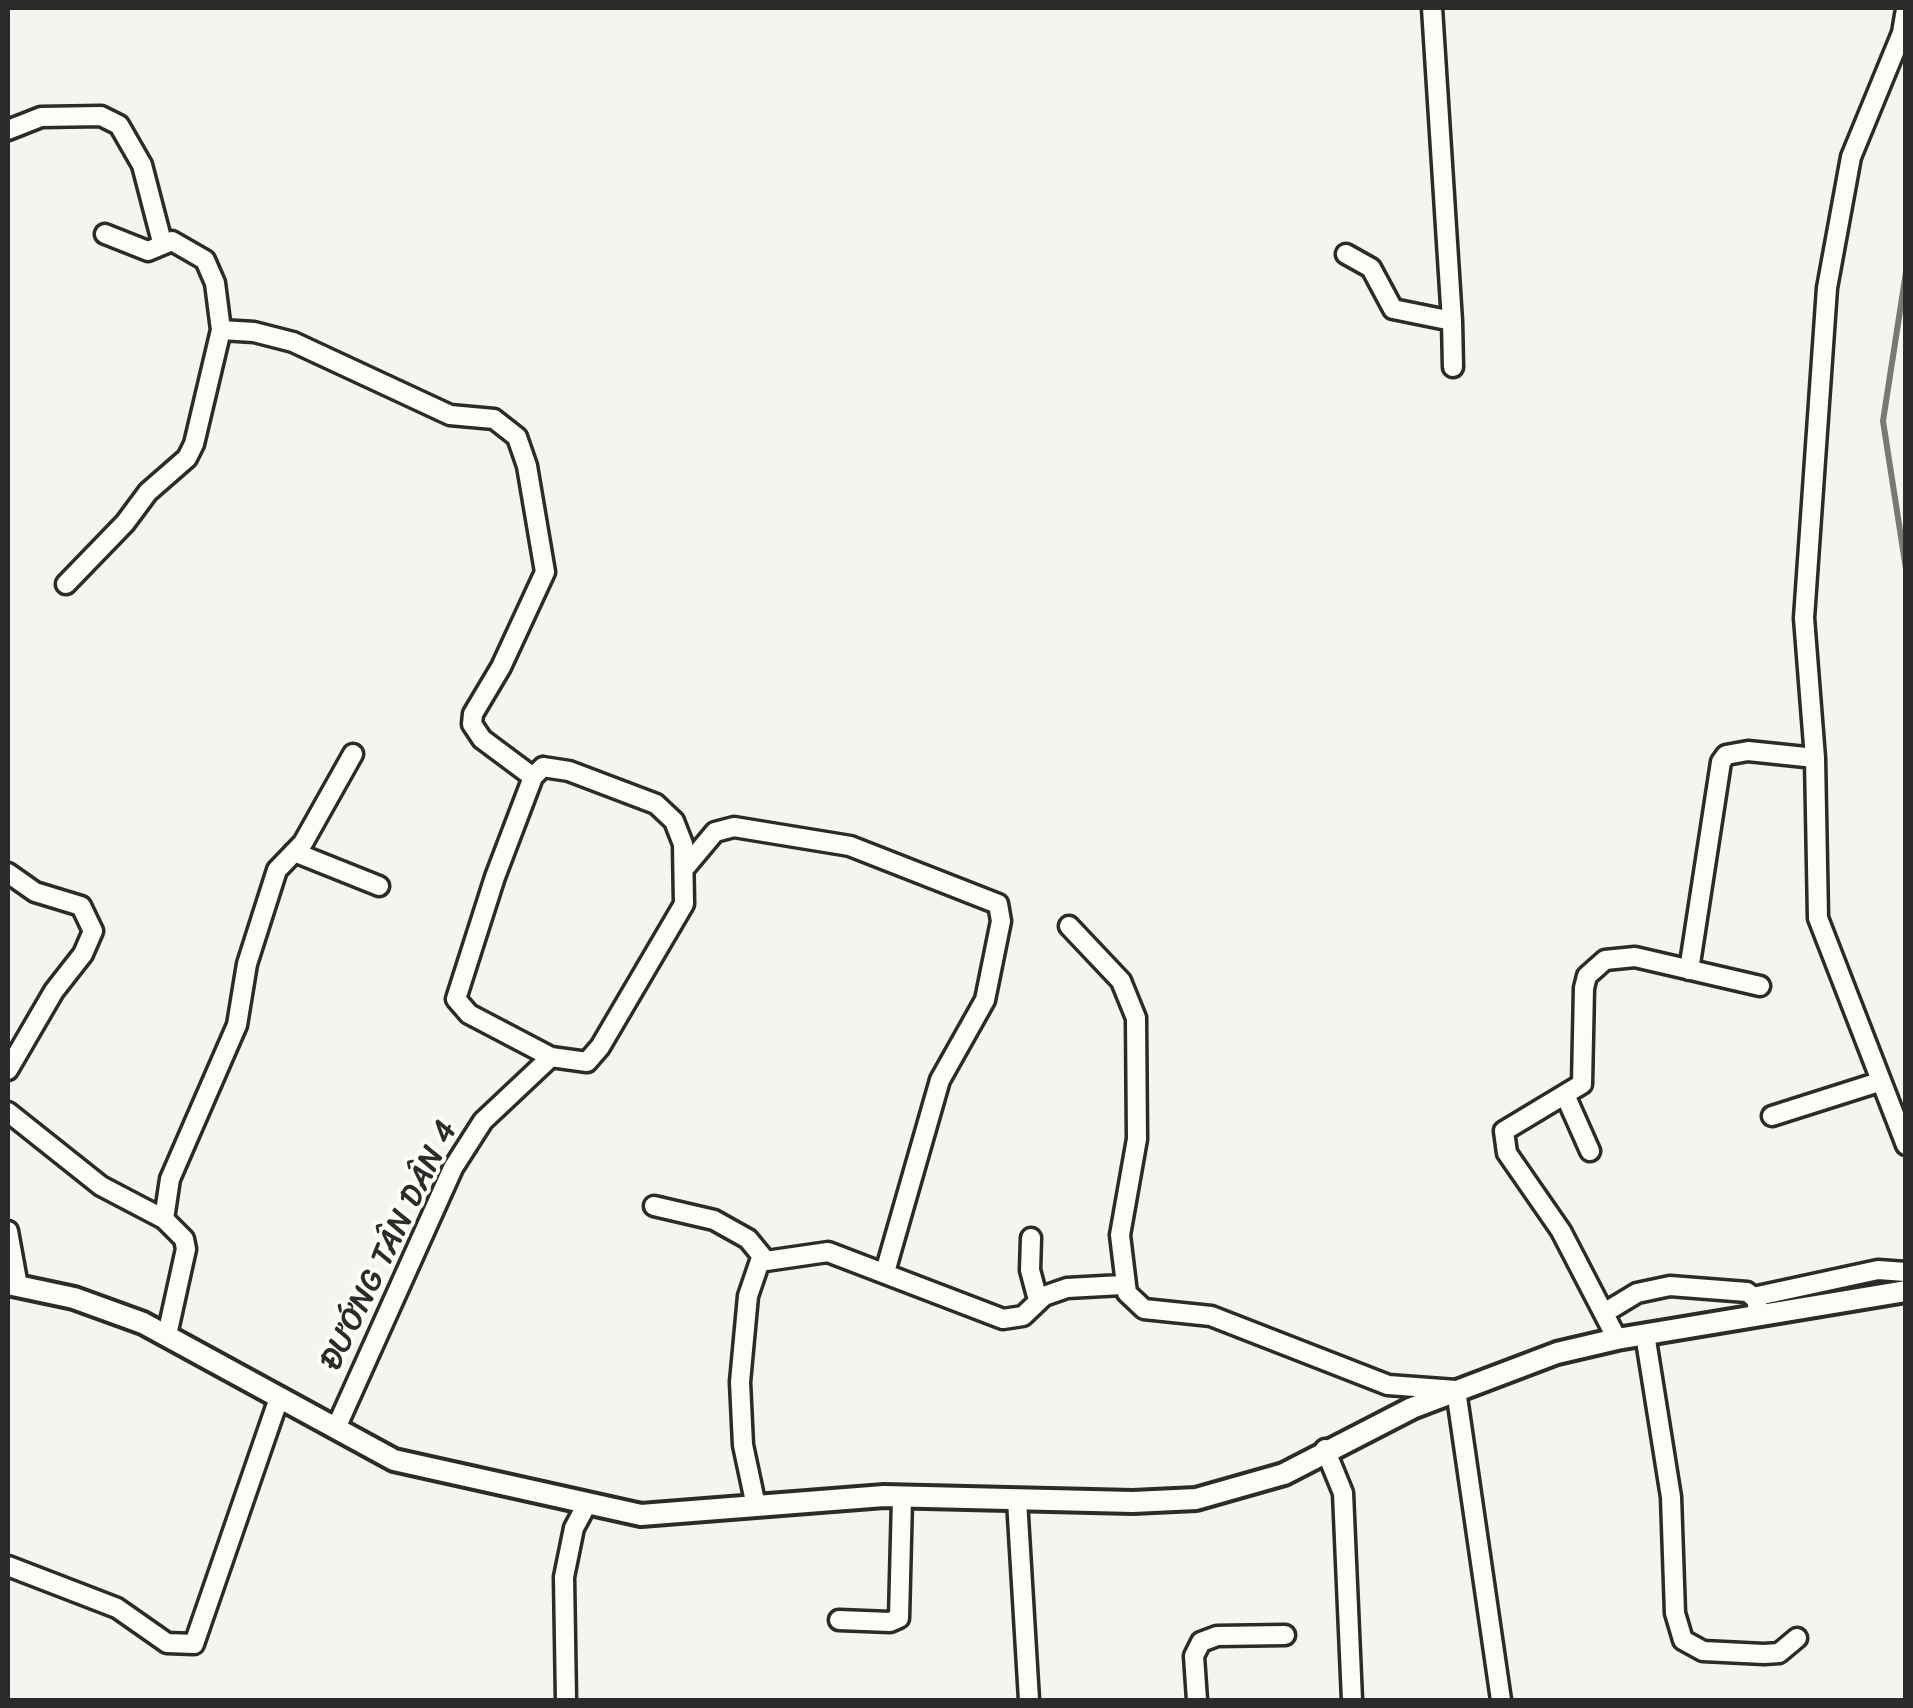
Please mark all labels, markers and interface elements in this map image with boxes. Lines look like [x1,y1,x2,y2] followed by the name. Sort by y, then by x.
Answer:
[313,1115,467,1377] street label: ĐƯỚNG TÂN DÂN 4

